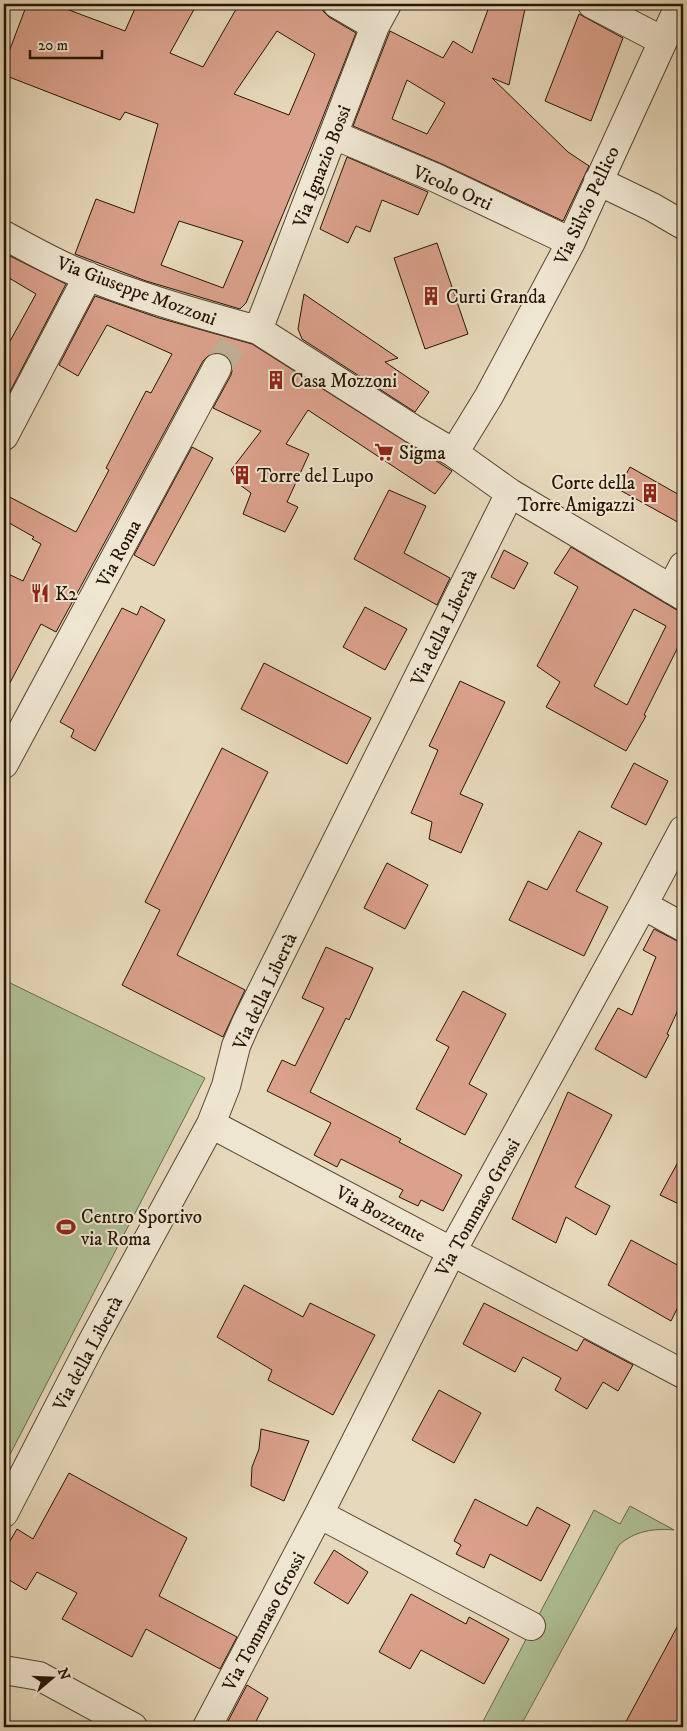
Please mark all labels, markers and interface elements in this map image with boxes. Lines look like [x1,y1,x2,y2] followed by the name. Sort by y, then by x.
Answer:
[30,28,102,60] scale bar
[38,36,68,55] text: 20 m
[288,102,356,232] street label: Via Ignazio Bossi
[549,143,625,270] street label: Via Silvio Pellico
[408,160,496,216] street label: Vicolo Orti
[53,251,220,331] street label: Via Giuseppe Mozzoni
[420,285,442,307] building icon: Curti Granda
[446,286,546,309] place label: Curti Granda
[265,369,287,391] building icon: Casa Mozzoni
[291,370,397,393] place label: Casa Mozzoni
[373,441,395,463] supermarket icon: Sigma
[399,442,445,465] place label: Sigma
[231,464,253,486] building icon: Torre del Lupo
[257,465,373,488] place label: Torre del Lupo
[517,472,635,517] place label: Corte della Torre Amigazzi
[639,482,661,504] building icon: Corte della Torre Amigazzi
[92,516,147,592] street label: Via Roma
[406,566,482,690] street label: Via della Libertà
[29,582,51,604] restaurant icon: K2
[55,583,78,606] place label: K2
[228,929,302,1055] street label: Via della Libertà
[430,1135,526,1282] street label: Via Tommaso Grossi
[331,1181,429,1248] street label: Via Bozzente
[80,1206,202,1251] place label: Centro Sportivo via Roma
[55,1216,77,1238] sports icon: Centro Sportivo via Roma
[48,1292,128,1416] street label: Via della Libertà
[218,1548,311,1696] street label: Via Tommaso Grossi
[28,1654,78,1704] north arrow
[53,1666,74,1683] text: N

